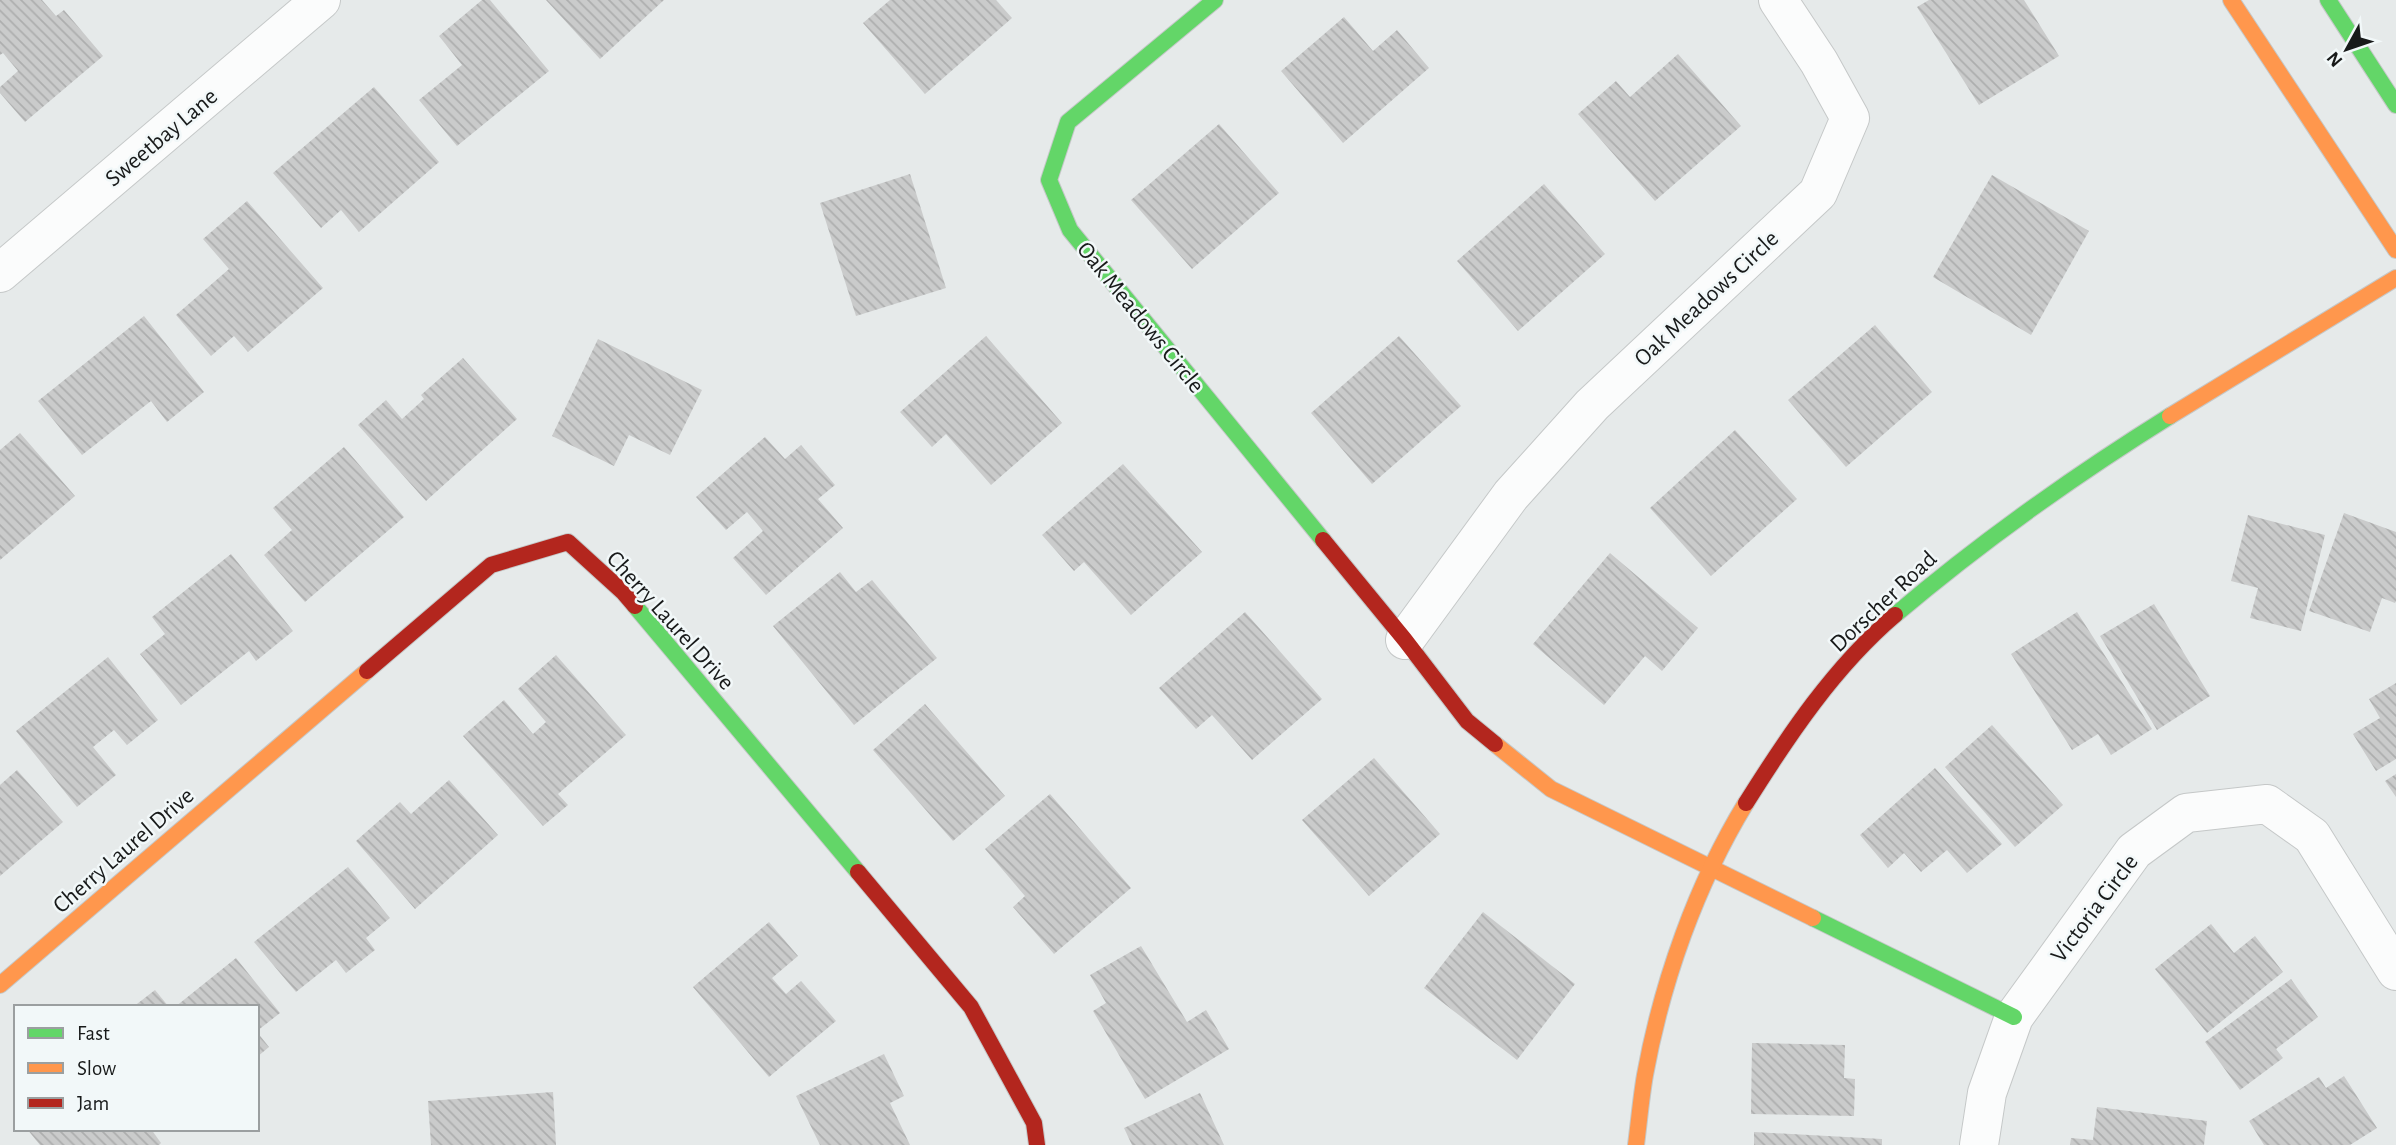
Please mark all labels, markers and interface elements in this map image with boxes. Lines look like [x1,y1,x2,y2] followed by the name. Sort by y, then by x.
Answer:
[2312,14,2382,84] north arrow
[2324,48,2347,70] text: N
[101,84,222,191] street label: Sweetbay Lane
[1630,226,1783,371] street label: Oak Meadows Circle
[1072,237,1208,398] street label: Oak Meadows Circle
[602,547,739,695] street label: Cherry Laurel Drive
[1826,547,1942,657] street label: Dorscher Road
[49,783,199,918] street label: Cherry Laurel Drive
[2047,850,2143,967] street label: Victoria Circle
[14,1005,259,1131] legend
[77,1023,110,1044] text: Fast
[77,1058,116,1079] text: Slow
[77,1093,109,1114] text: Jam

